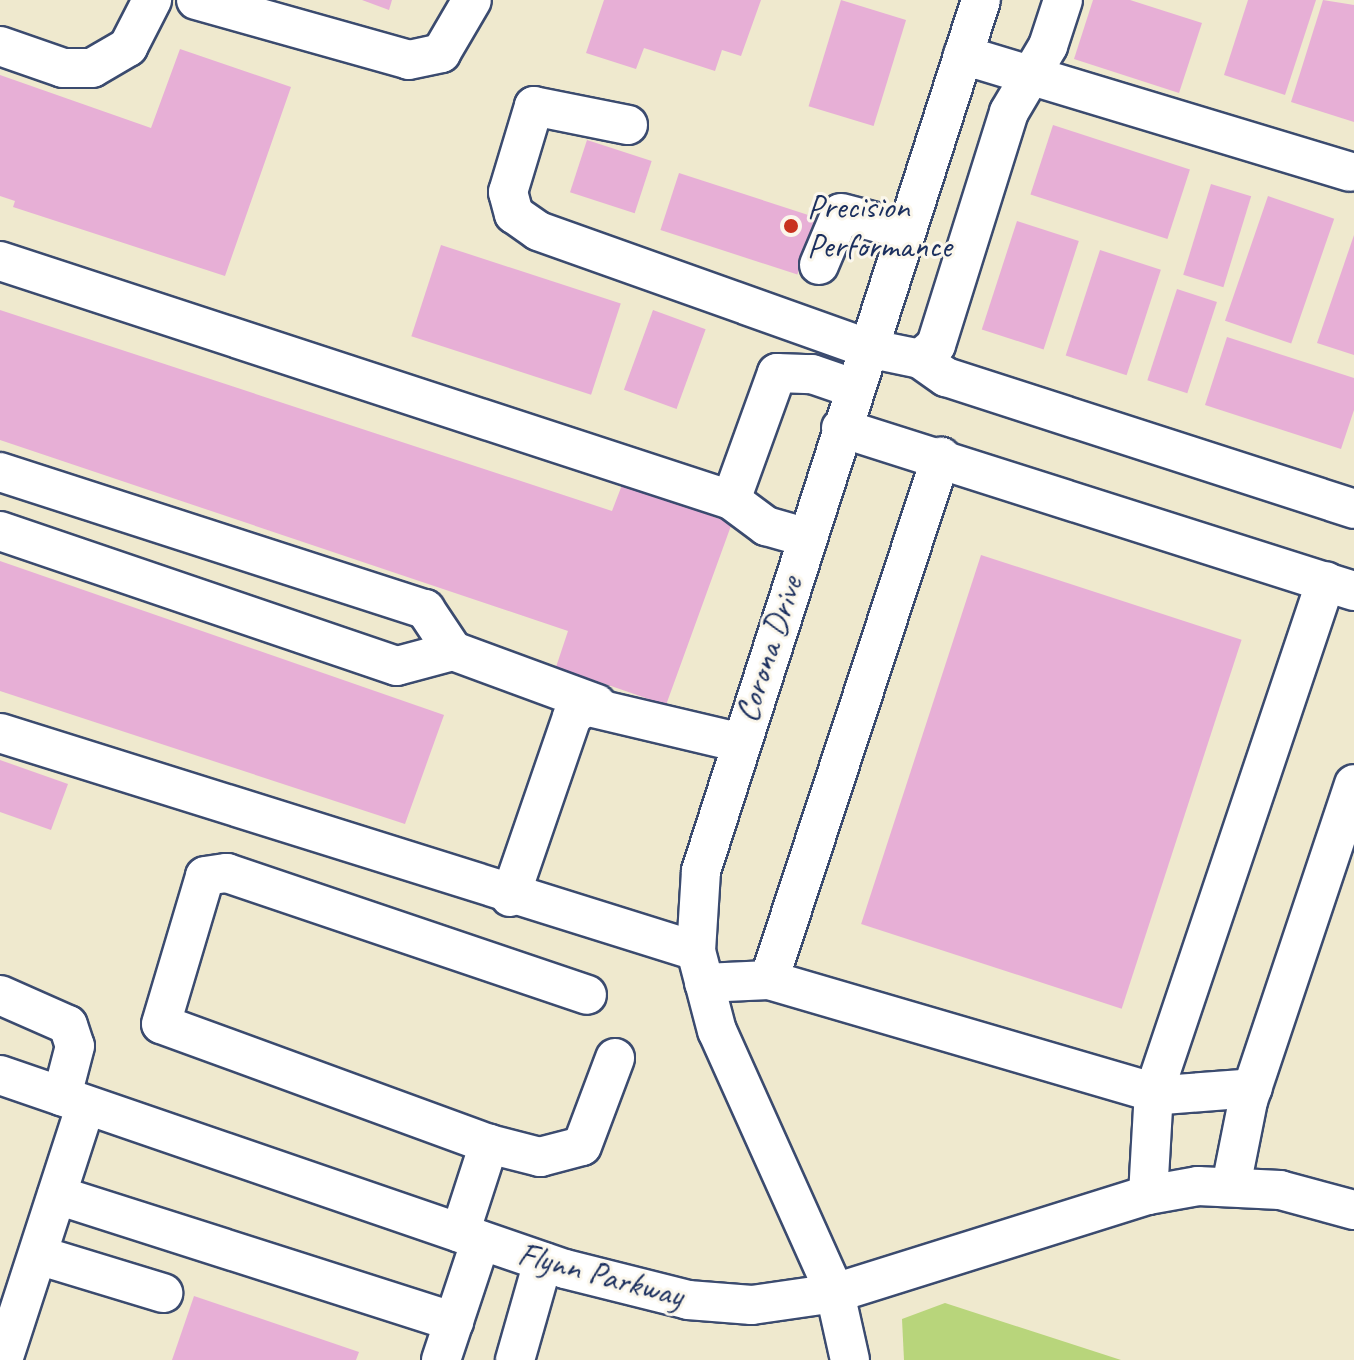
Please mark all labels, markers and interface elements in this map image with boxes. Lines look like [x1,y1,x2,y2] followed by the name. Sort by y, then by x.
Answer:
[807,186,952,266] place label: Precision Performance
[782,217,800,235] marker: Precision Performance
[725,571,811,727] street label: Corona Drive
[514,1232,688,1316] street label: Flynn Parkway

